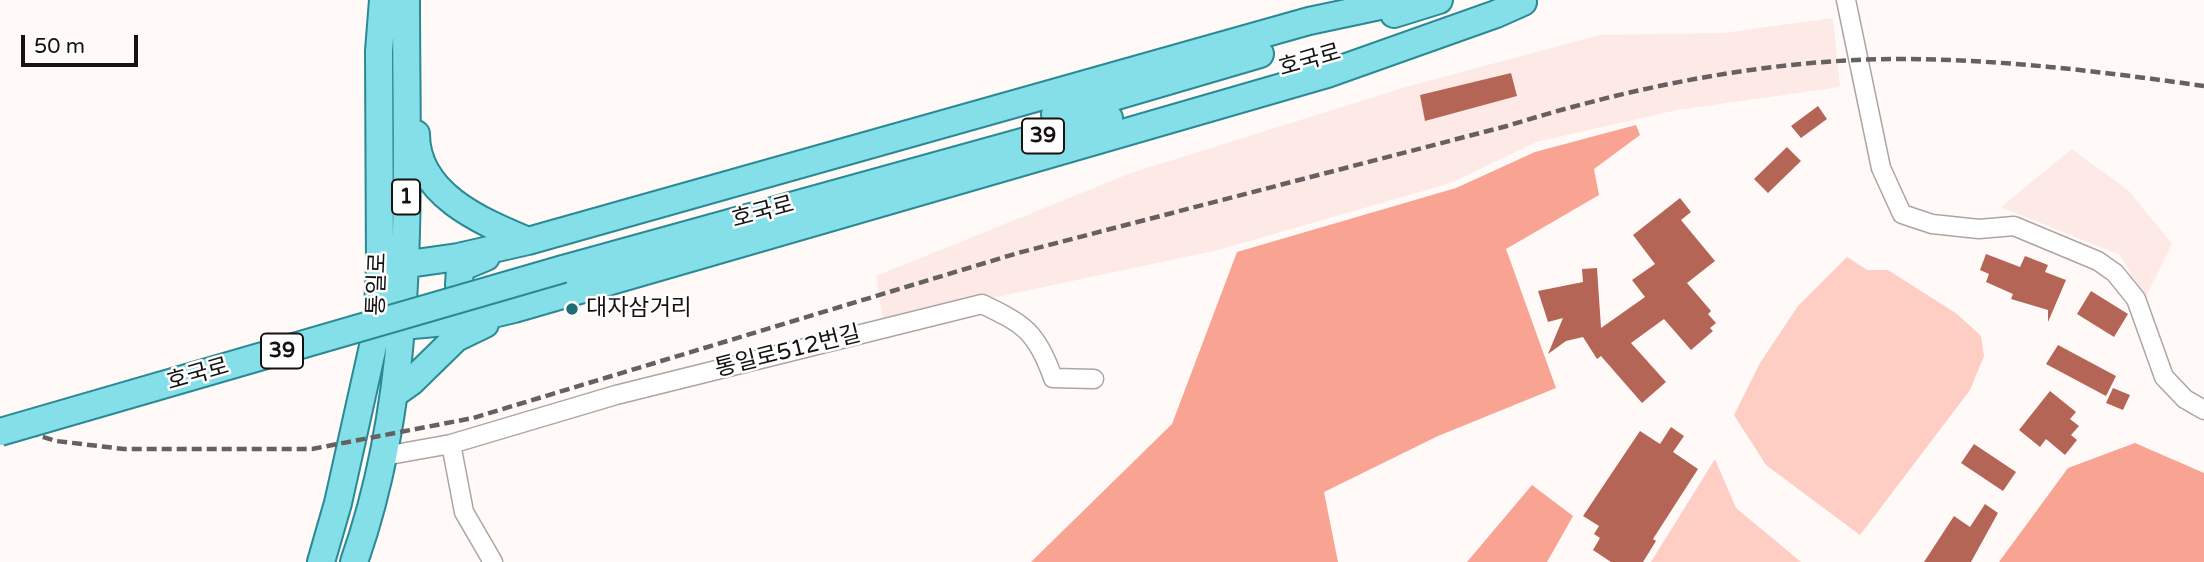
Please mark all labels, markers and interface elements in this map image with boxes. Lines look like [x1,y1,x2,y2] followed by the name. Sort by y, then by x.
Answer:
[24,21,142,65] scale bar
[34,34,85,59] text: 50 m
[1276,39,1344,83] street label: 호국로
[1022,118,1064,154] road number: 39
[392,180,420,214] road number: 1
[729,191,797,235] street label: 호국로
[363,252,393,316] street label: 통일로
[586,295,692,323] place label: 대자삼거리
[564,301,580,317] marker: 대자삼거리
[712,321,864,383] street label: 통일로512번길
[261,334,303,368] road number: 39
[164,353,232,397] street label: 호국로

